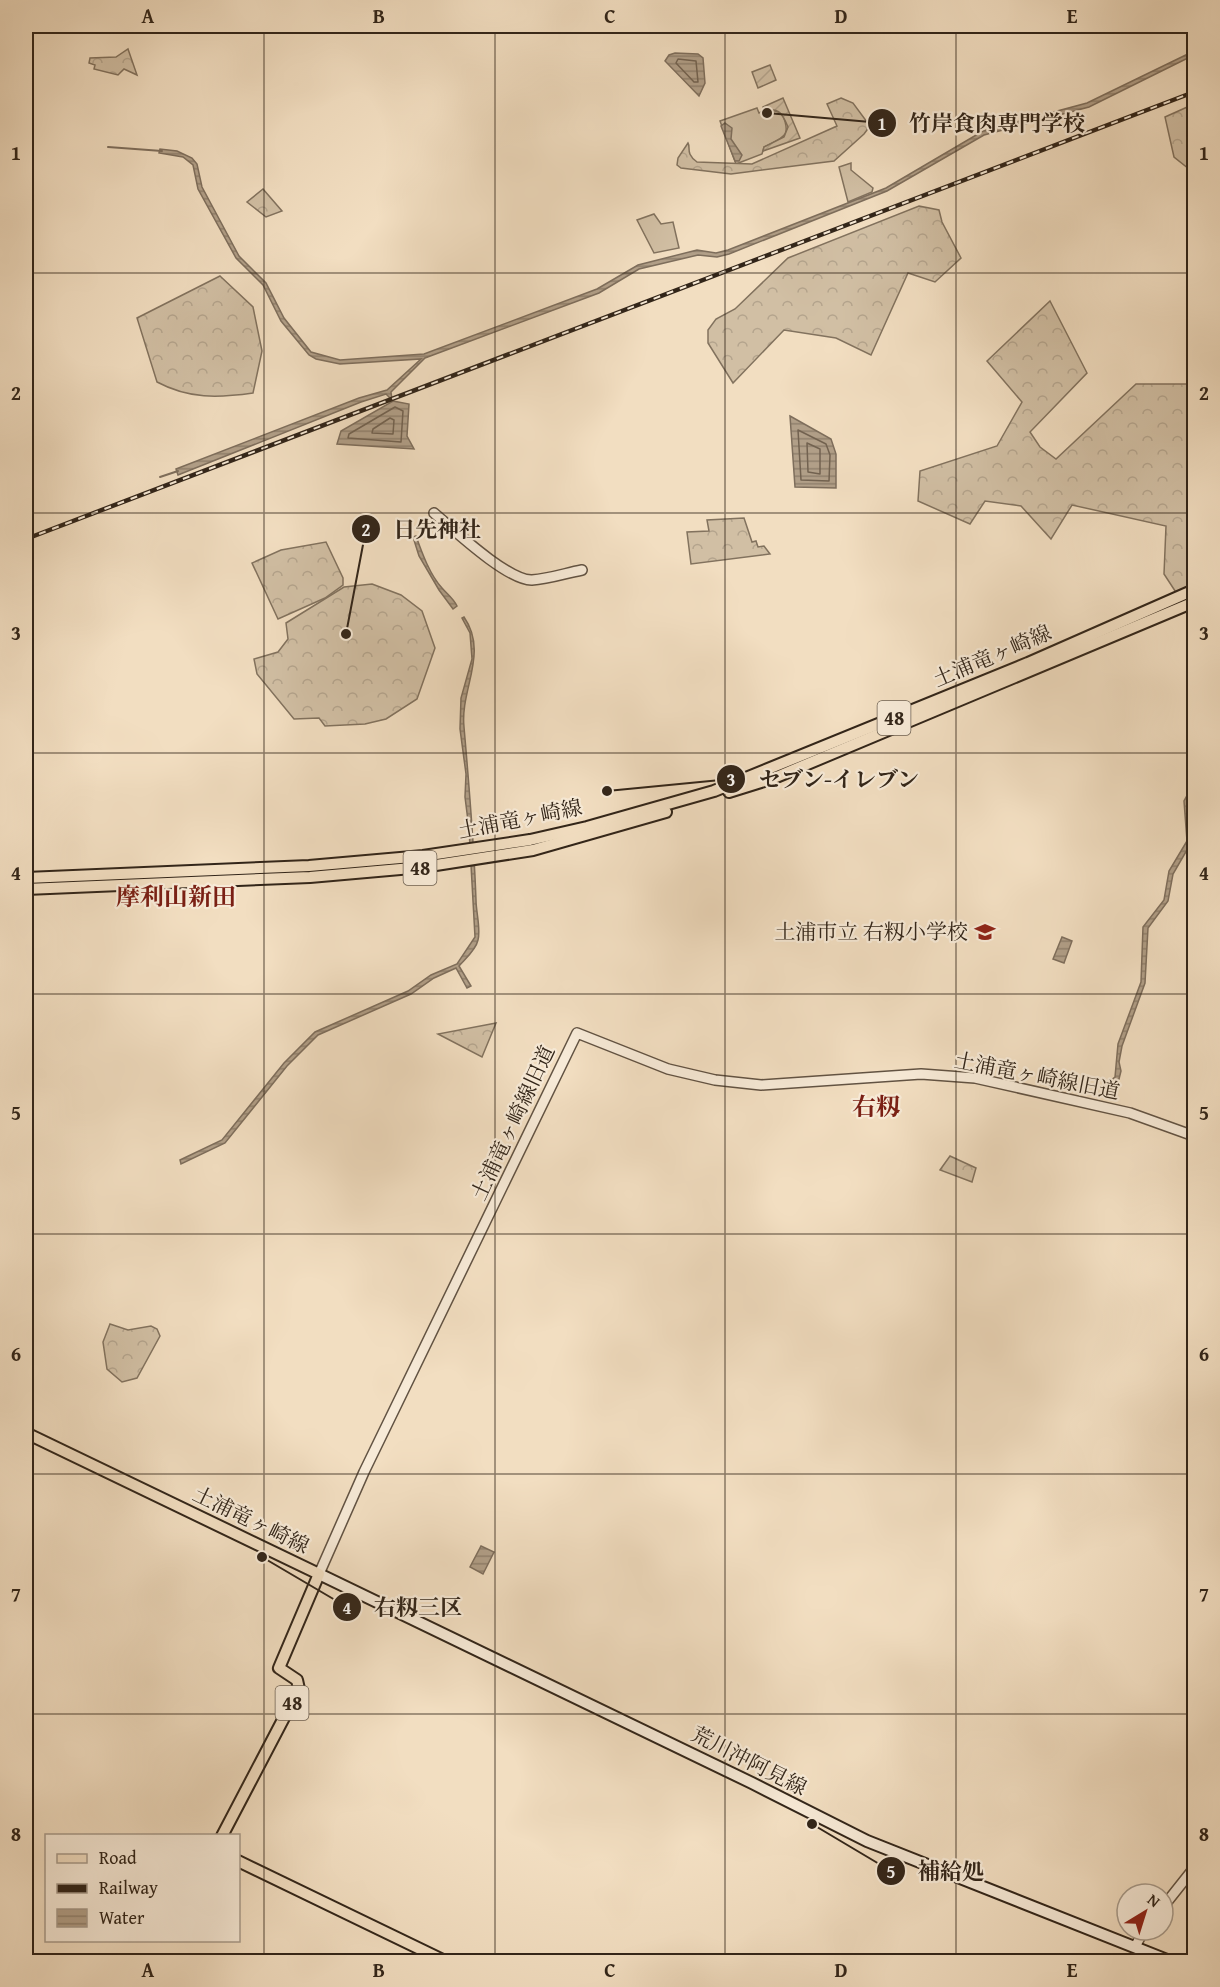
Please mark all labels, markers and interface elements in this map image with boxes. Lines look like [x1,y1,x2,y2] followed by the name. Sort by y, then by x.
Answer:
[142,1,155,30] text: A
[373,1,385,30] text: B
[604,1,616,30] text: C
[834,1,848,30] text: D
[1067,1,1078,30] text: E
[867,103,1097,143] callout: 竹岸食肉専門学校
[909,107,1085,139] text: 竹岸食肉専門学校
[877,110,887,137] text: 1
[11,138,21,167] text: 1
[1199,138,1209,167] text: 1
[11,378,21,407] text: 2
[1199,378,1209,407] text: 2
[351,509,493,549] callout: 日先神社
[393,513,481,545] text: 日先神社
[361,516,371,543] text: 2
[928,617,1056,694] street label: 土浦竜ヶ崎線
[11,618,21,647] text: 3
[1199,618,1209,647] text: 3
[878,701,910,735] road number: 48
[716,759,932,799] callout: セブン-イレブン
[759,763,919,795] text: セブン-イレブン
[726,766,736,793] text: 3
[455,791,585,846] street label: 土浦竜ヶ崎線
[404,851,436,885] road number: 48
[11,858,21,887] text: 4
[1199,858,1209,887] text: 4
[116,879,236,914] district label: 摩利山新田
[774,916,968,947] place label: 土浦市立 右籾小学校
[973,920,997,944] school or university icon: 土浦市立 右籾小学校
[463,1040,562,1205] street label: 土浦竜ヶ崎線旧道
[952,1044,1123,1107] street label: 土浦竜ヶ崎線旧道
[852,1089,900,1124] district label: 右籾
[11,1098,21,1127] text: 5
[1199,1098,1209,1127] text: 5
[11,1339,21,1368] text: 6
[1199,1339,1209,1368] text: 6
[188,1478,315,1561] street label: 土浦竜ヶ崎線
[11,1579,21,1608] text: 7
[1199,1579,1209,1608] text: 7
[332,1587,474,1627] callout: 右籾三区
[374,1591,462,1623] text: 右籾三区
[342,1594,352,1621] text: 4
[276,1686,308,1720] road number: 48
[686,1718,812,1803] street label: 荒川沖阿見線
[11,1819,21,1848] text: 8
[1199,1819,1209,1848] text: 8
[45,1834,240,1942] legend
[99,1844,137,1871] text: Road
[876,1851,996,1891] callout: 補給処
[918,1855,984,1887] text: 補給処
[886,1858,896,1885] text: 5
[99,1874,158,1901] text: Railway
[1115,1882,1175,1942] north arrow
[1143,1887,1166,1913] text: N
[99,1904,145,1931] text: Water
[142,1955,155,1984] text: A
[373,1955,385,1984] text: B
[604,1955,616,1984] text: C
[834,1955,848,1984] text: D
[1067,1955,1078,1984] text: E

